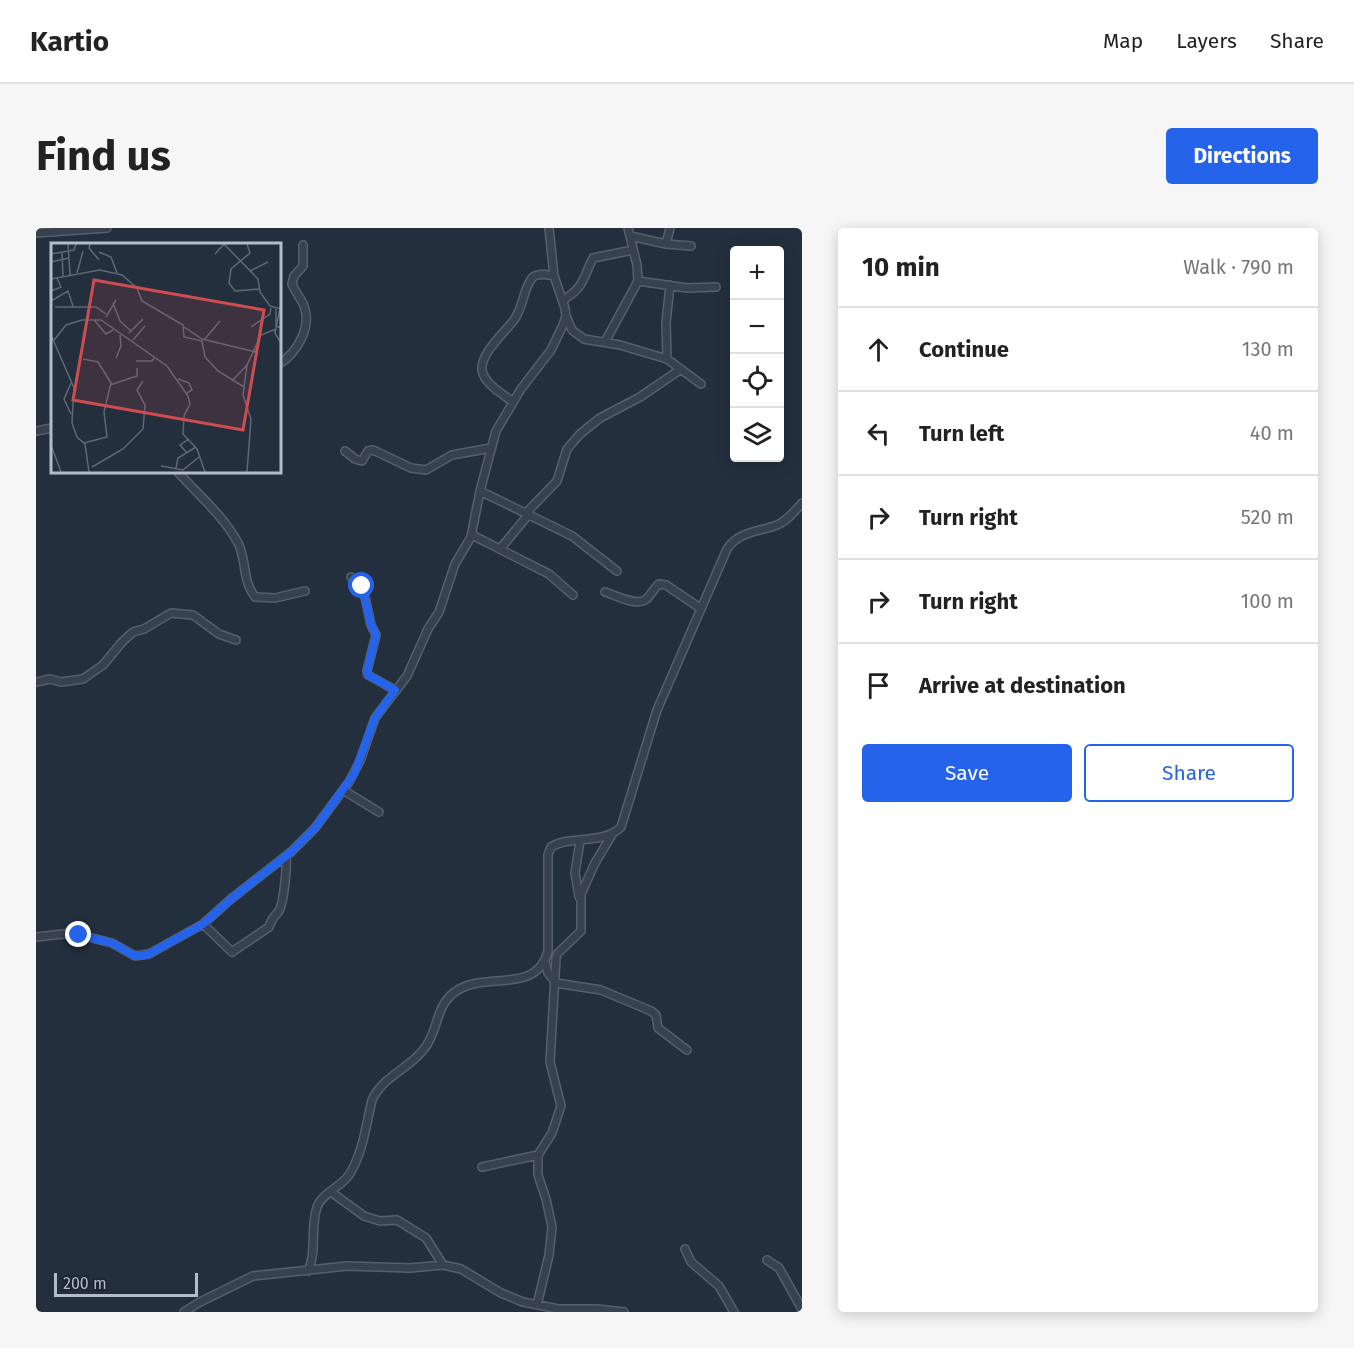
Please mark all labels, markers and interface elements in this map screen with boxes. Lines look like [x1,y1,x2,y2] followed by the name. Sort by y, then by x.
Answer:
[30,25,109,58] text: Kartio
[1103,28,1143,54] text: Map
[1176,28,1237,54] text: Layers
[1270,28,1324,54] text: Share
[1166,128,1318,184] button: Directions
[36,131,171,181] text: Find us
[51,243,280,472] inset map
[730,246,784,462] map controls
[730,246,784,300] button: +
[862,252,940,283] text: 10 min
[1183,255,1294,279] text: Walk · 790 m
[730,300,784,354] button: −
[862,333,895,366] icon: ahead
[919,336,1009,363] text: Continue
[1242,337,1294,361] text: 130 m
[730,354,784,408] button: locate
[730,408,784,462] button: layers
[862,417,895,450] icon: left
[919,420,1004,447] text: Turn left
[1250,421,1294,445] text: 40 m
[862,501,895,534] icon: right
[919,504,1018,531] text: Turn right
[1241,505,1294,529] text: 520 m
[348,572,374,598] route start
[862,585,895,618] icon: right
[919,588,1018,615] text: Turn right
[1241,589,1294,613] text: 100 m
[862,669,895,702] icon: arrive
[919,672,1126,699] text: Arrive at destination
[862,744,1072,802] button: Save
[1084,744,1294,802] button: Share
[65,921,91,947] route end
[54,1270,198,1298] scale bar
[63,1274,107,1293] text: 200 m

